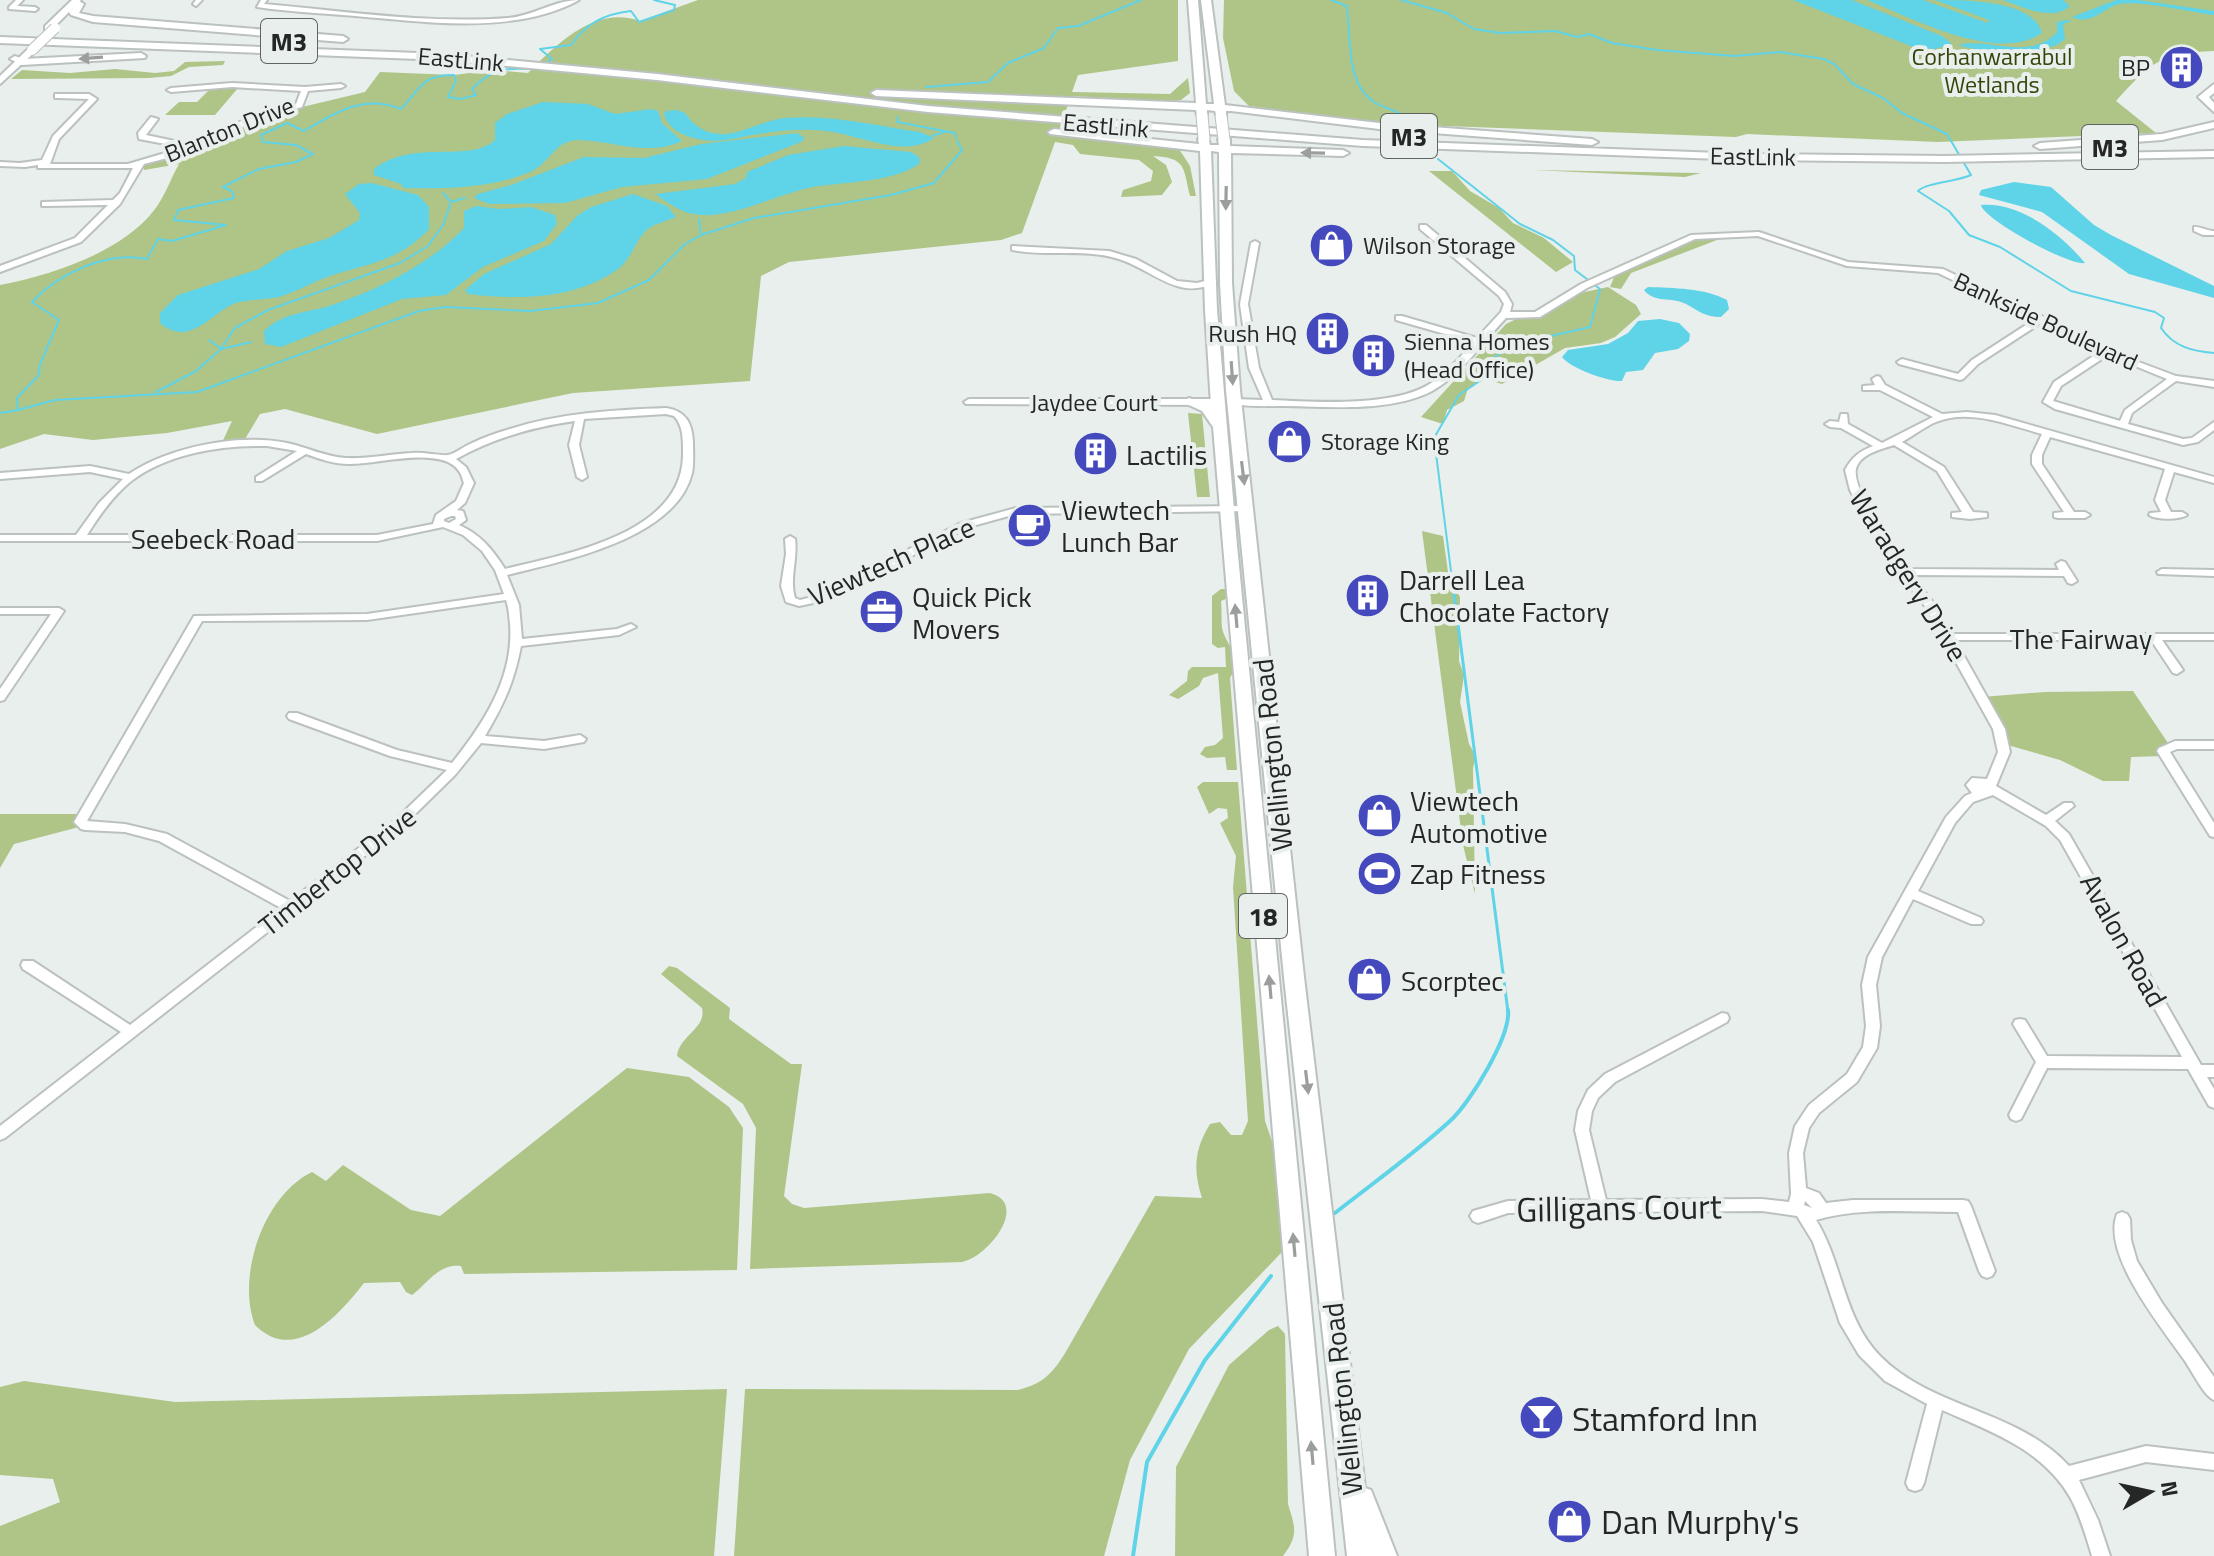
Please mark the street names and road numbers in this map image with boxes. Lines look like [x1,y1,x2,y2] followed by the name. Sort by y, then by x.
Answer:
[261,19,317,63] road number: M3
[417,37,506,81] street label: EastLink
[159,87,299,171] street label: Blanton Drive
[1062,103,1151,147] street label: EastLink
[1381,114,1437,158] road number: M3
[2082,125,2138,169] road number: M3
[1710,137,1797,175] street label: EastLink
[1948,263,2144,379] street label: Bankside Boulevard
[1030,384,1158,420] street label: Jaydee Court
[1839,480,1979,670] street label: Waradgery Drive
[801,505,981,617] street label: Viewtech Place
[131,517,295,560] street label: Seebeck Road
[2010,617,2152,660] street label: The Fairway
[1241,657,1303,853] street label: Wellington Road
[249,796,425,946] street label: Timbertop Drive
[2070,865,2178,1015] street label: Avalon Road
[1239,894,1287,938] road number: 18
[1516,1179,1722,1235] street label: Gilligans Court
[1311,1301,1373,1497] street label: Wellington Road

